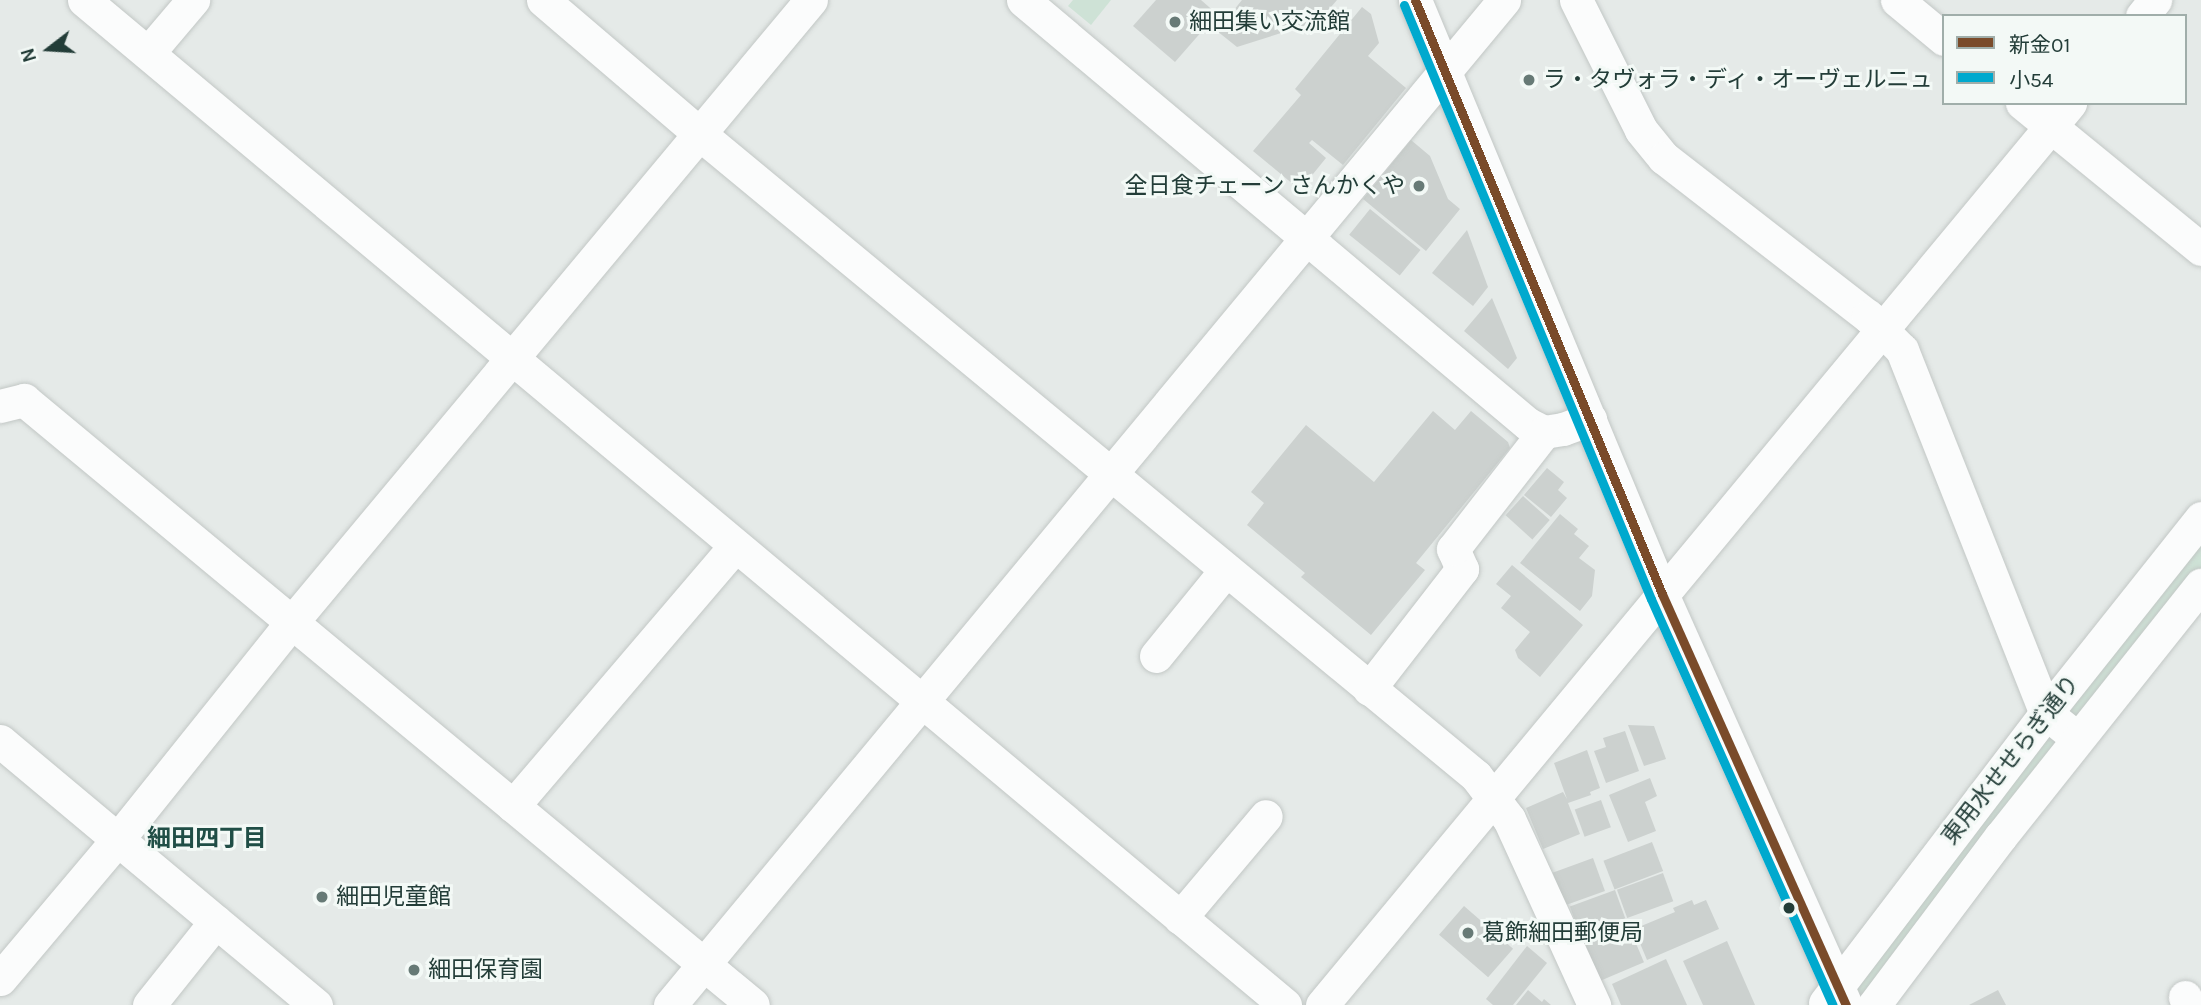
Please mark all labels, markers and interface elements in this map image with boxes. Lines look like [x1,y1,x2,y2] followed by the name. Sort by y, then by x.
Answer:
[1189,8,1350,36] place label: 細田集い交流館
[14,14,84,84] north arrow
[1167,14,1183,30] marker: 細田集い交流館
[1942,14,2187,105] legend
[2009,33,2070,57] text: 新金01
[16,45,41,65] text: N
[1543,66,1934,94] place label: ラ・タヴォラ・ディ・オーヴェルニュ
[2009,68,2054,92] text: 小54
[1521,72,1537,88] marker: ラ・タヴォラ・ディ・オーヴェルニュ
[1124,172,1405,200] place label: 全日食チェーン さんかくや
[1411,178,1427,194] marker: 全日食チェーン さんかくや
[1936,670,2086,850] street label: 東用水せせらぎ通り
[147,825,267,853] district label: 細田四丁目
[336,883,451,911] place label: 細田児童館
[314,889,330,905] marker: 細田児童館
[1782,901,1796,915] unlabelled marker
[1482,919,1643,947] place label: 葛飾細田郵便局
[1460,925,1476,941] marker: 葛飾細田郵便局
[428,956,543,984] place label: 細田保育園
[406,962,422,978] marker: 細田保育園

